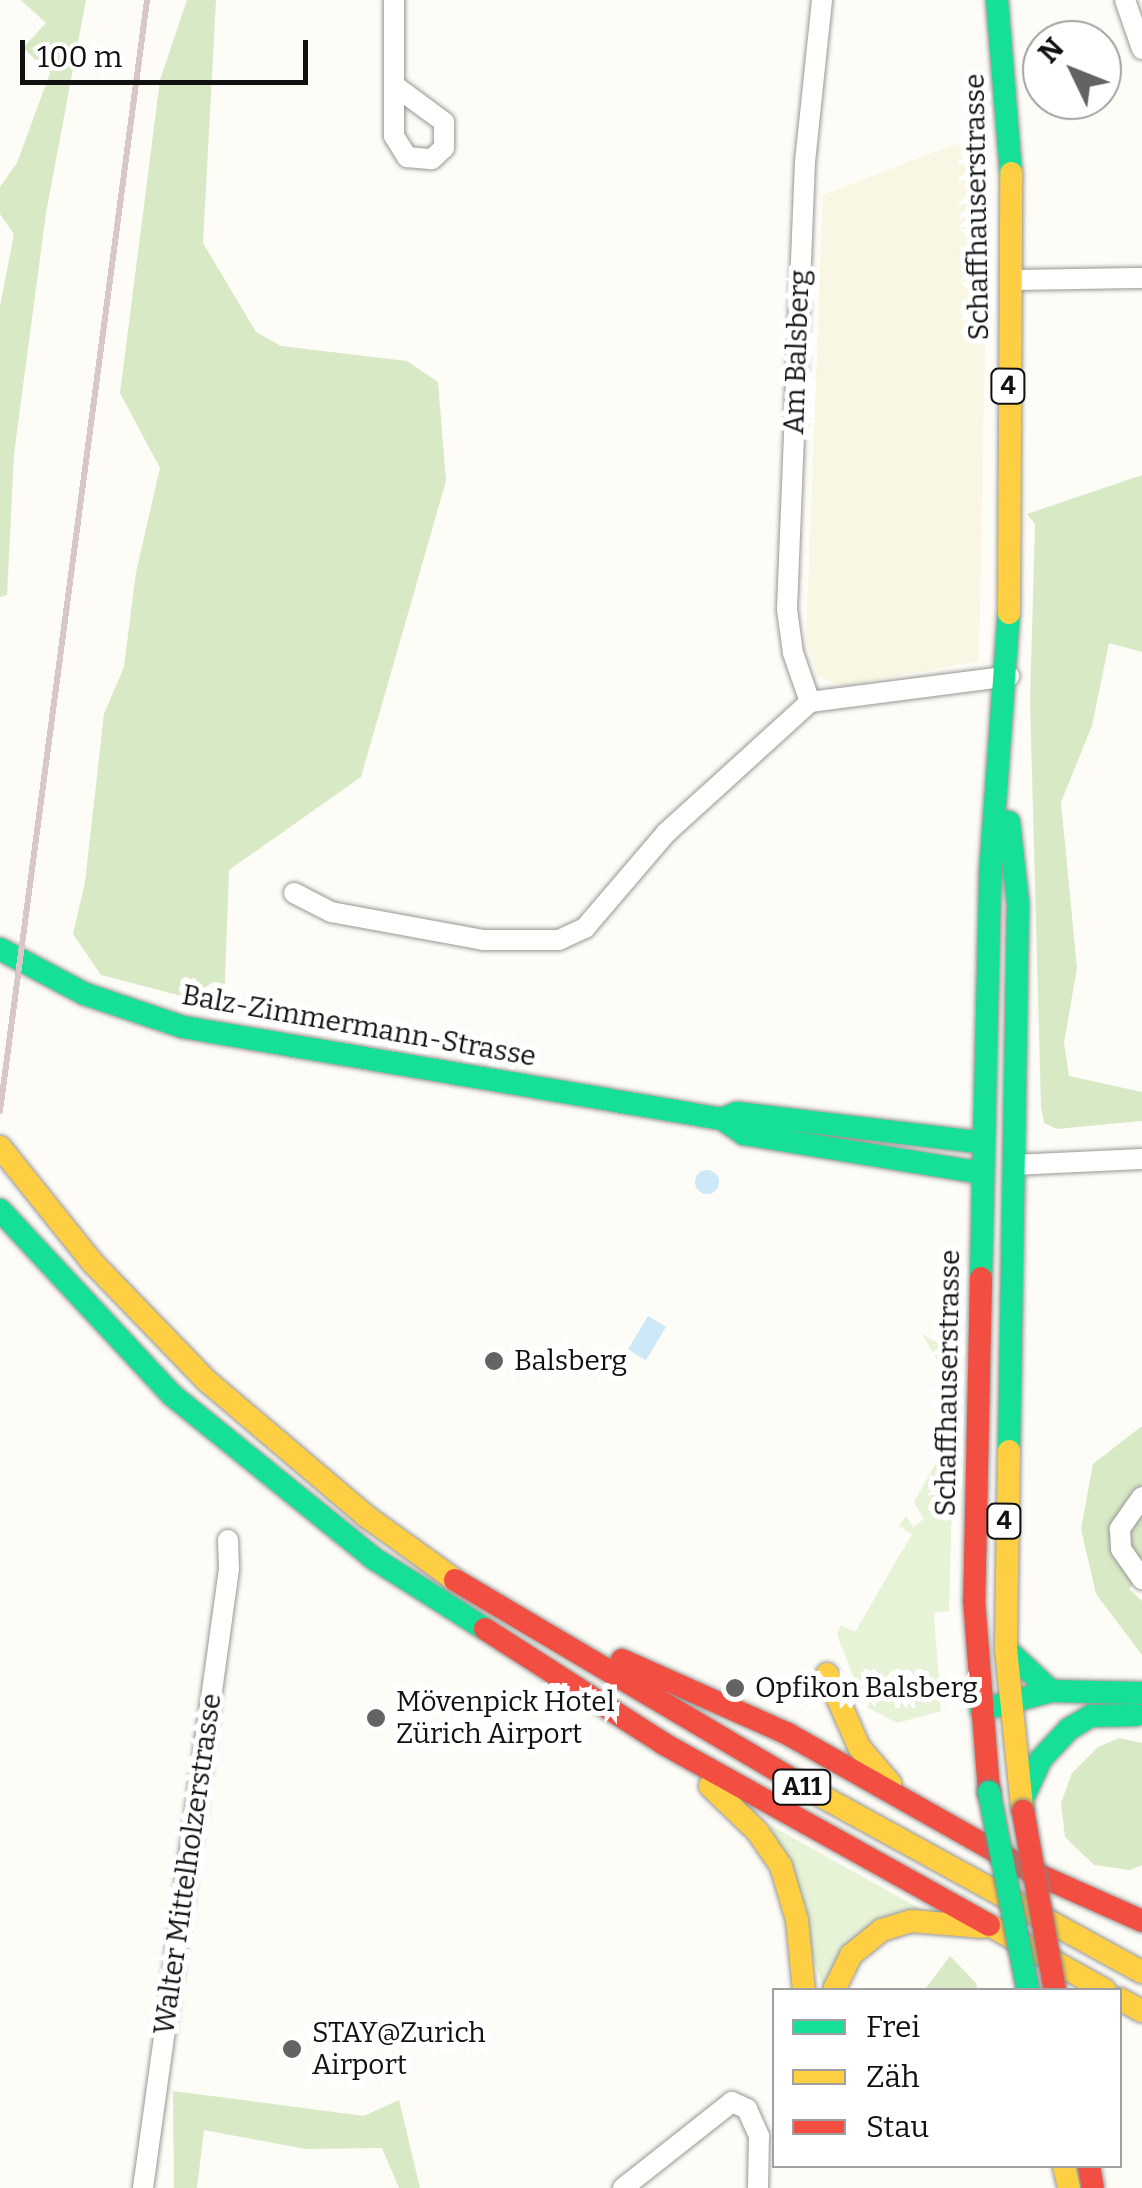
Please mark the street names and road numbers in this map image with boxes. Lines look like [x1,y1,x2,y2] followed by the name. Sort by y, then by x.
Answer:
[958,73,996,341] street label: Schaffhauserstrasse
[777,269,817,435] street label: Am Balsberg
[988,366,1028,406] road number: 4
[179,978,539,1074] street label: Balz-Zimmermann-Strasse
[929,1249,967,1517] street label: Schaffhauserstrasse
[984,1501,1024,1541] road number: 4
[147,1691,229,2037] street label: Walter Mittelholzerstrasse
[772,1767,832,1807] road number: A11

